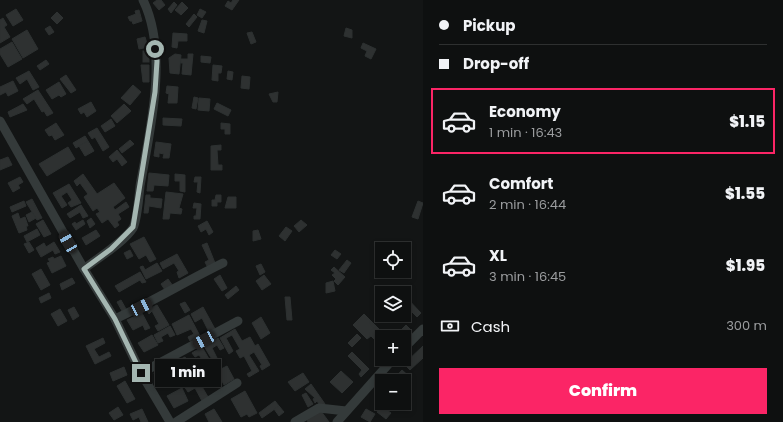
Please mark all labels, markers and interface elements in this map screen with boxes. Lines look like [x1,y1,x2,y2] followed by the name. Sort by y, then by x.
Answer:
[463,15,515,36] text: Pickup
[146,40,164,58] route start
[463,53,529,74] text: Drop-off
[489,101,561,122] text: Economy
[441,103,477,139] icon: car
[729,111,765,132] text: $1.15
[489,123,562,142] text: 1 min · 16:43
[489,173,553,194] text: Comfort
[441,175,477,211] icon: car
[725,183,765,204] text: $1.55
[489,195,566,214] text: 2 min · 16:44
[57,229,79,255] car
[375,242,411,410] map controls
[375,242,411,278] button: locate
[489,245,507,266] text: XL
[441,247,477,283] icon: car
[726,255,765,276] text: $1.95
[489,267,566,286] text: 3 min · 16:45
[375,286,411,322] button: layers
[128,296,154,318] car
[439,315,461,337] icon: cash
[471,316,510,337] text: Cash
[726,316,767,335] text: 300 m
[191,329,217,351] car
[375,330,411,366] button: +
[155,359,221,387] callout: 1 min
[171,363,205,382] text: 1 min
[132,364,150,382] route end
[439,368,767,414] button: Confirm
[375,374,411,410] button: −

